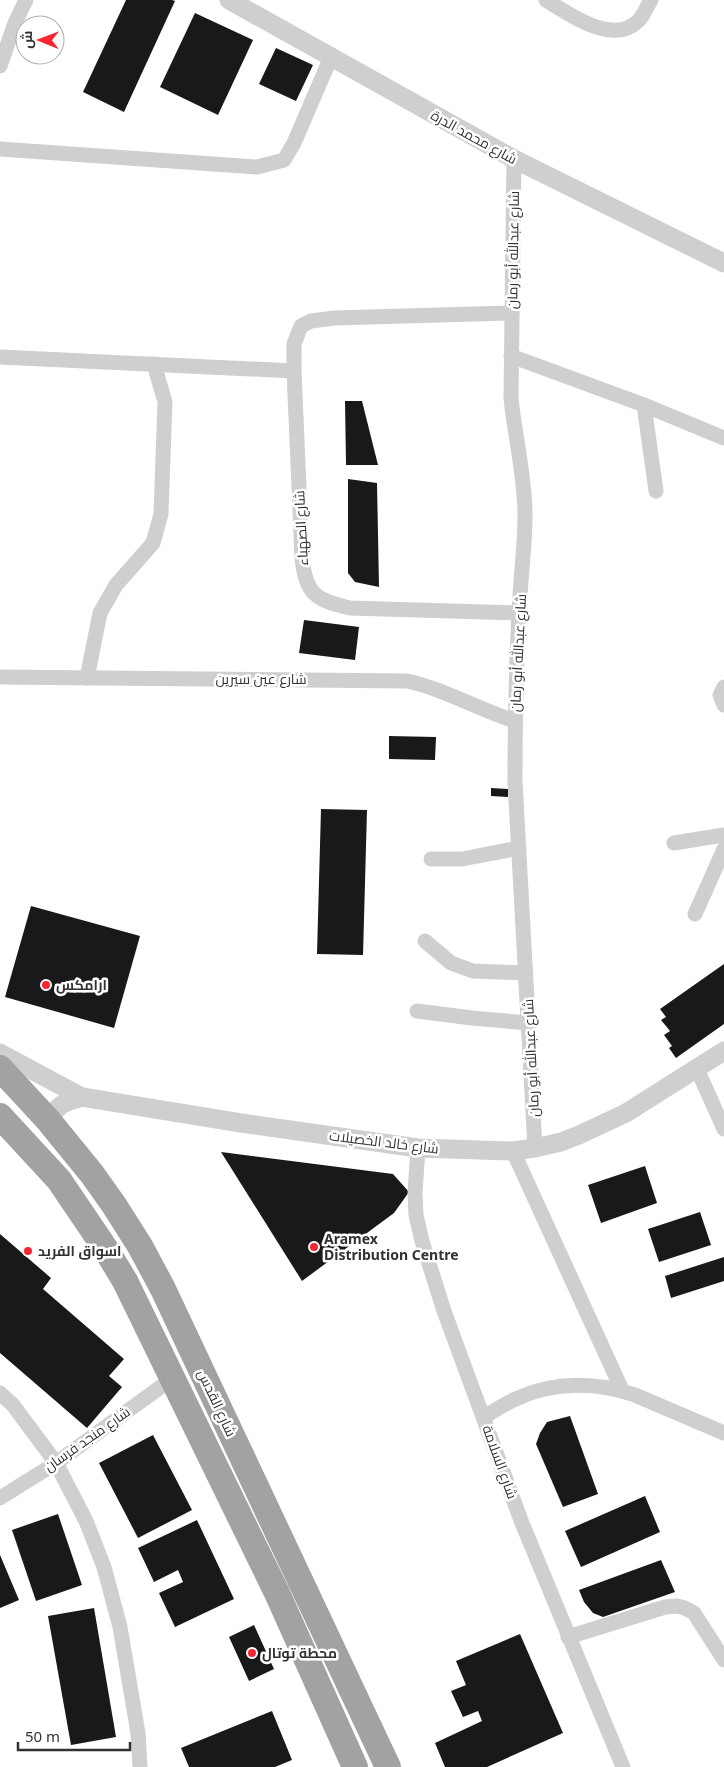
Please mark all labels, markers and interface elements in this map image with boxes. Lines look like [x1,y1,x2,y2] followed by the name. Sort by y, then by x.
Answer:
[15,15,65,65] north arrow
[17,31,36,49] text: ش
[428,105,521,168] street label: شارع محمد الدرة
[502,191,523,309] street label: شارع عبدالله أبو رمان
[289,490,312,566] street label: شارع الصهباء
[505,593,530,712] street label: شارع عبدالله أبو رمان
[215,669,307,688] street label: شارع عين سيرين
[56,975,107,994] place label: ارامكس
[40,979,52,991] marker: ارامكس
[518,999,543,1118] street label: شارع عبدالله أبو رمان
[328,1125,440,1158] street label: شارع خالد الخصيلات
[324,1229,459,1264] place label: Aramex Distribution Centre
[38,1241,121,1260] place label: اسواق الفريد
[308,1241,320,1253] marker: Aramex Distribution Centre
[22,1245,34,1257] marker: اسواق الفريد
[194,1366,241,1439] street label: شارع القدس
[40,1402,134,1475] street label: شارع منجد فرسان
[478,1422,523,1501] street label: شارع السلامة
[262,1643,337,1662] place label: محطة توتال
[246,1647,258,1659] marker: محطة توتال
[18,1720,130,1752] scale bar
[25,1726,60,1746] text: 50 m

